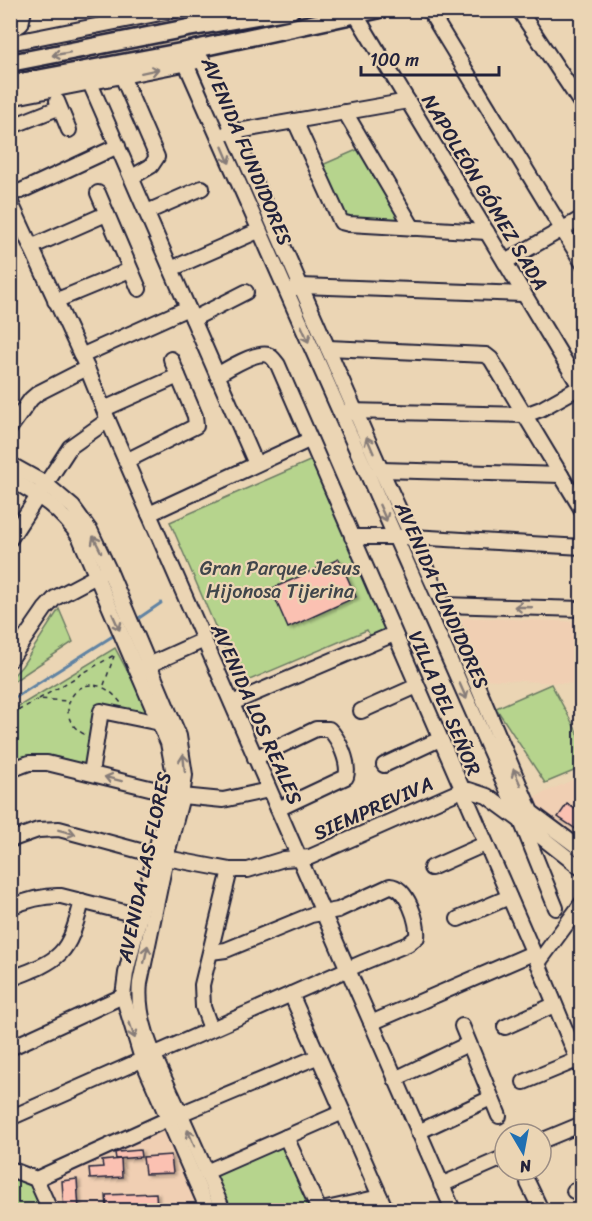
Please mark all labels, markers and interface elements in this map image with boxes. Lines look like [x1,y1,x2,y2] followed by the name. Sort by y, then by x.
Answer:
[361,39,499,77] scale bar
[370,44,419,76] text: 100 m
[52,49,71,60] one-way arrow
[191,51,302,251] street label: AVENIDA FUNDIDORES
[140,65,160,76] one-way arrow
[412,87,557,297] street label: NAPOLEÓN GÓMEZ SADA
[221,146,233,164] one-way arrow
[300,325,311,343] one-way arrow
[364,436,375,455] one-way arrow
[384,495,499,695] street label: AVENIDA FUNDIDORES
[378,503,389,521] one-way arrow
[91,535,102,553] one-way arrow
[200,551,361,609] park label: Gran Parque Jesus Hijonosa Tijerina
[514,602,534,613] one-way arrow
[111,613,122,631] one-way arrow
[200,617,312,811] street label: AVENIDA LOS REALES
[398,625,491,781] street label: VILLA DEL SEÑOR
[457,681,469,699] one-way arrow
[178,754,189,774] one-way arrow
[308,766,439,850] street label: SIEMPREVIVA
[107,768,182,966] street label: AVENIDA LAS FLORES
[511,769,522,787] one-way arrow
[104,773,123,784] one-way arrow
[57,826,76,838] one-way arrow
[141,944,152,964] one-way arrow
[128,1020,139,1039] one-way arrow
[493,1122,553,1182] north arrow
[185,1129,196,1147] one-way arrow
[517,1151,534,1182] text: N

